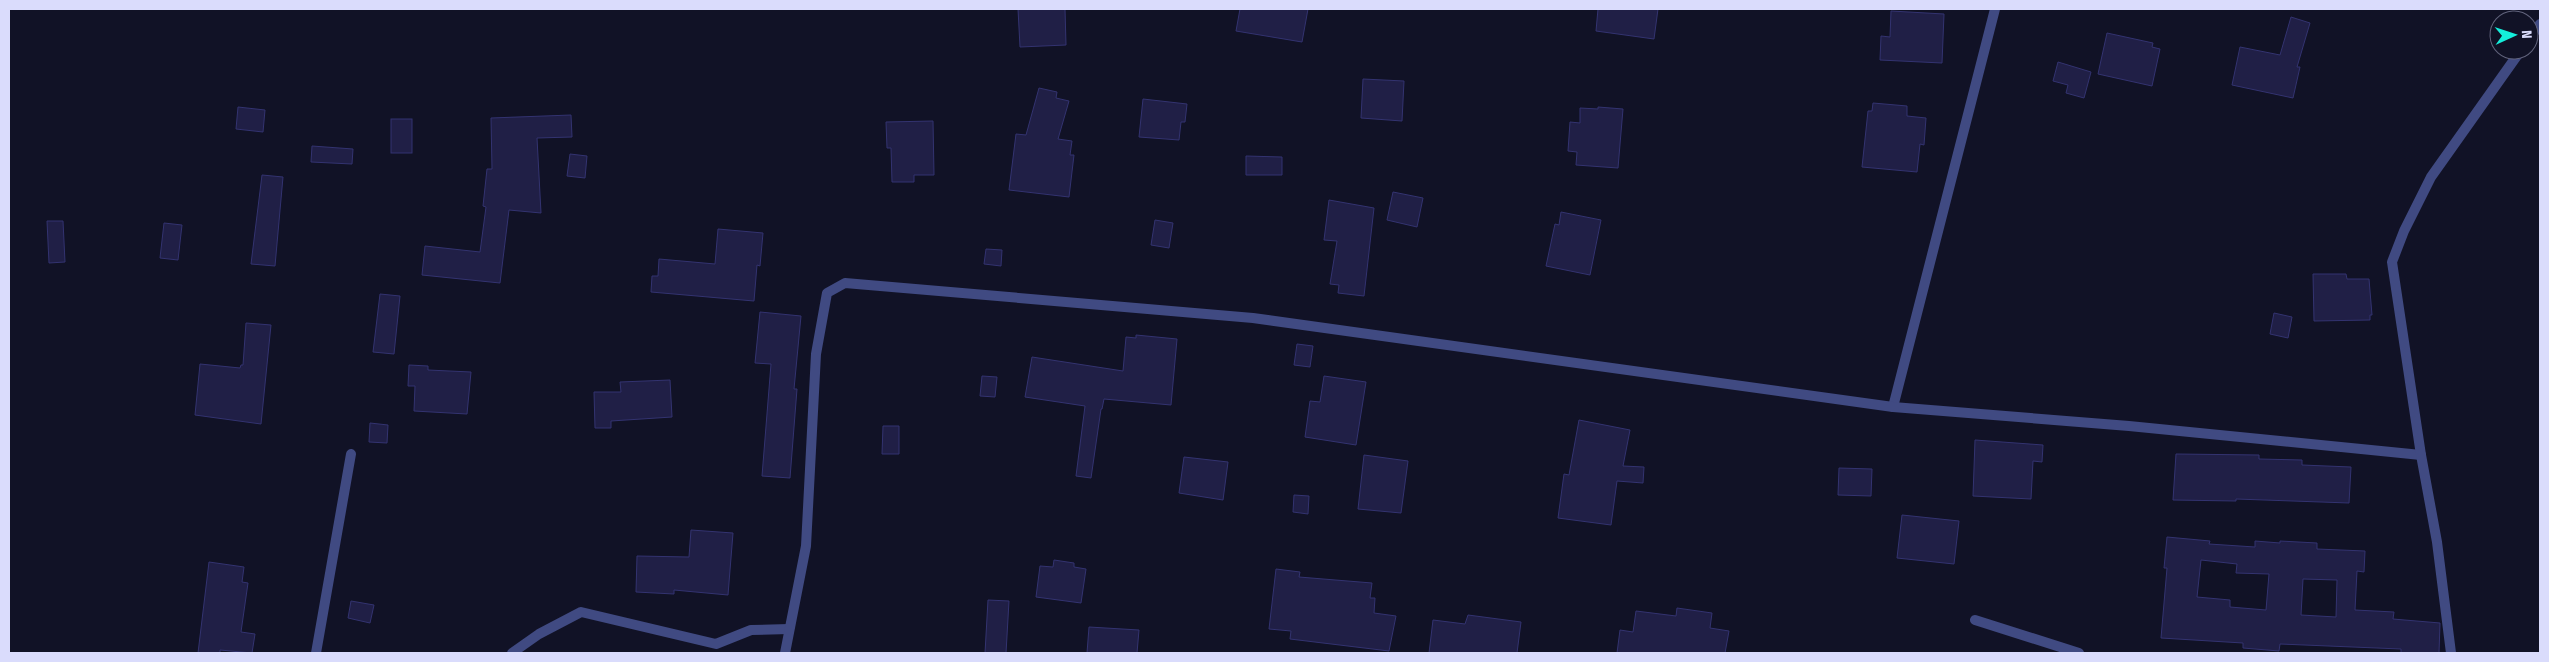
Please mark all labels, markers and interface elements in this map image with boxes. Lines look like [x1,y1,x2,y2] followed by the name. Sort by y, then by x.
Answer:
[2489,10,2539,60] north arrow
[2518,30,2535,39] text: N

